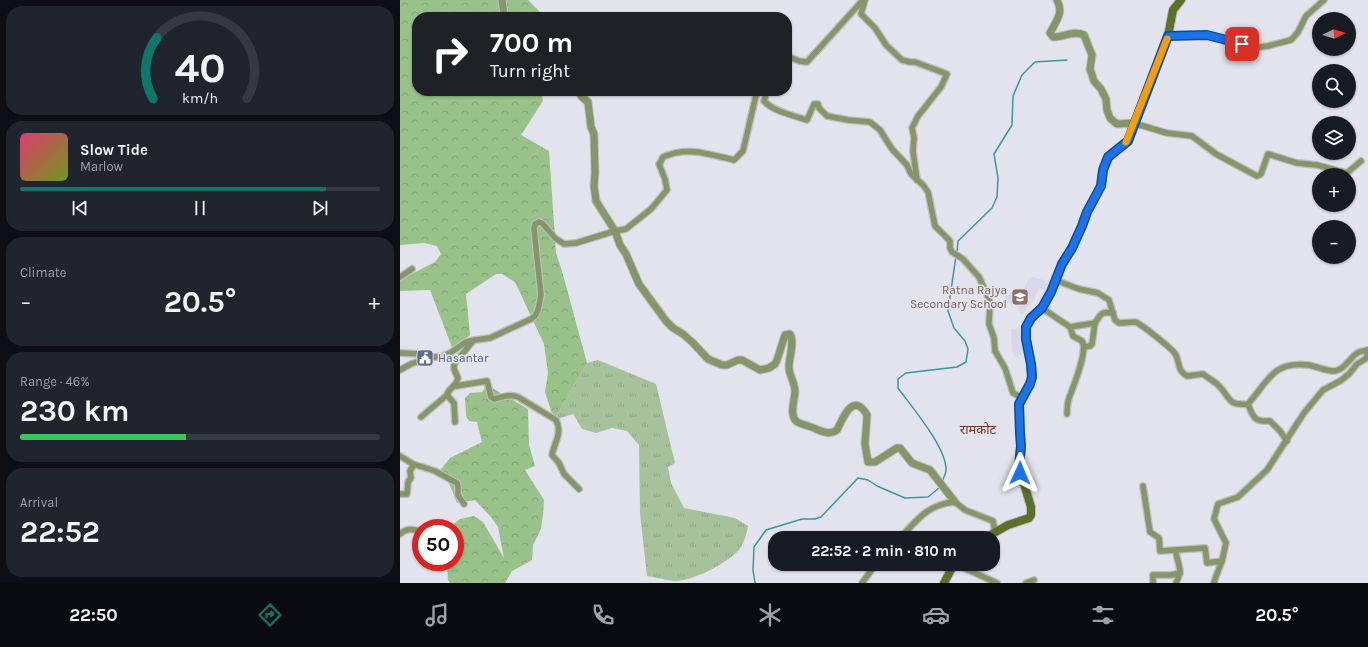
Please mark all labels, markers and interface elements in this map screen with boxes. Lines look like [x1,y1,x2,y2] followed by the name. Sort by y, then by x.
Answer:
[1312,12,1356,56] north arrow
[1312,12,1356,264] map controls
[490,26,573,59] text: 700 m
[1225,27,1259,61] pin
[424,28,476,80] icon: right
[1231,33,1253,55] icon: arrive
[174,44,226,92] text: 40
[490,60,570,82] text: Turn right
[1312,64,1356,108] button: search
[182,89,218,106] text: km/h
[1312,116,1356,160] button: layers
[80,141,148,159] text: Slow Tide
[80,159,123,174] text: Marlow
[1312,168,1356,212] button: +
[69,197,91,219] icon: previous
[189,197,211,219] icon: pause
[309,197,331,219] icon: next
[1312,220,1356,264] button: −
[20,265,66,280] text: Climate
[910,283,1007,311] place label: Ratna Rajya Secondary School
[164,284,236,320] text: 20.5°
[1010,287,1030,307] school or university icon: Ratna Rajya Secondary School
[20,289,32,315] text: −
[368,289,380,315] text: +
[415,348,435,368] public building icon: Hasantar
[438,351,489,365] place label: Hasantar
[20,374,90,389] text: Range · 46%
[20,393,130,429] text: 230 km
[960,422,997,437] district label: रामकोट
[999,452,1041,494] position arrow
[20,495,58,510] text: Arrival
[20,514,100,550] text: 22:52
[412,519,464,571] speed limit sign: 50
[811,542,957,560] text: 22:52 · 2 min · 810 m
[256,601,284,629] icon: directions
[423,601,451,629] icon: music
[589,601,617,629] icon: phone
[756,601,784,629] icon: climate
[922,601,950,629] icon: car
[1089,601,1117,629] icon: filters
[69,604,118,626] text: 22:50
[1255,604,1299,626] text: 20.5°

